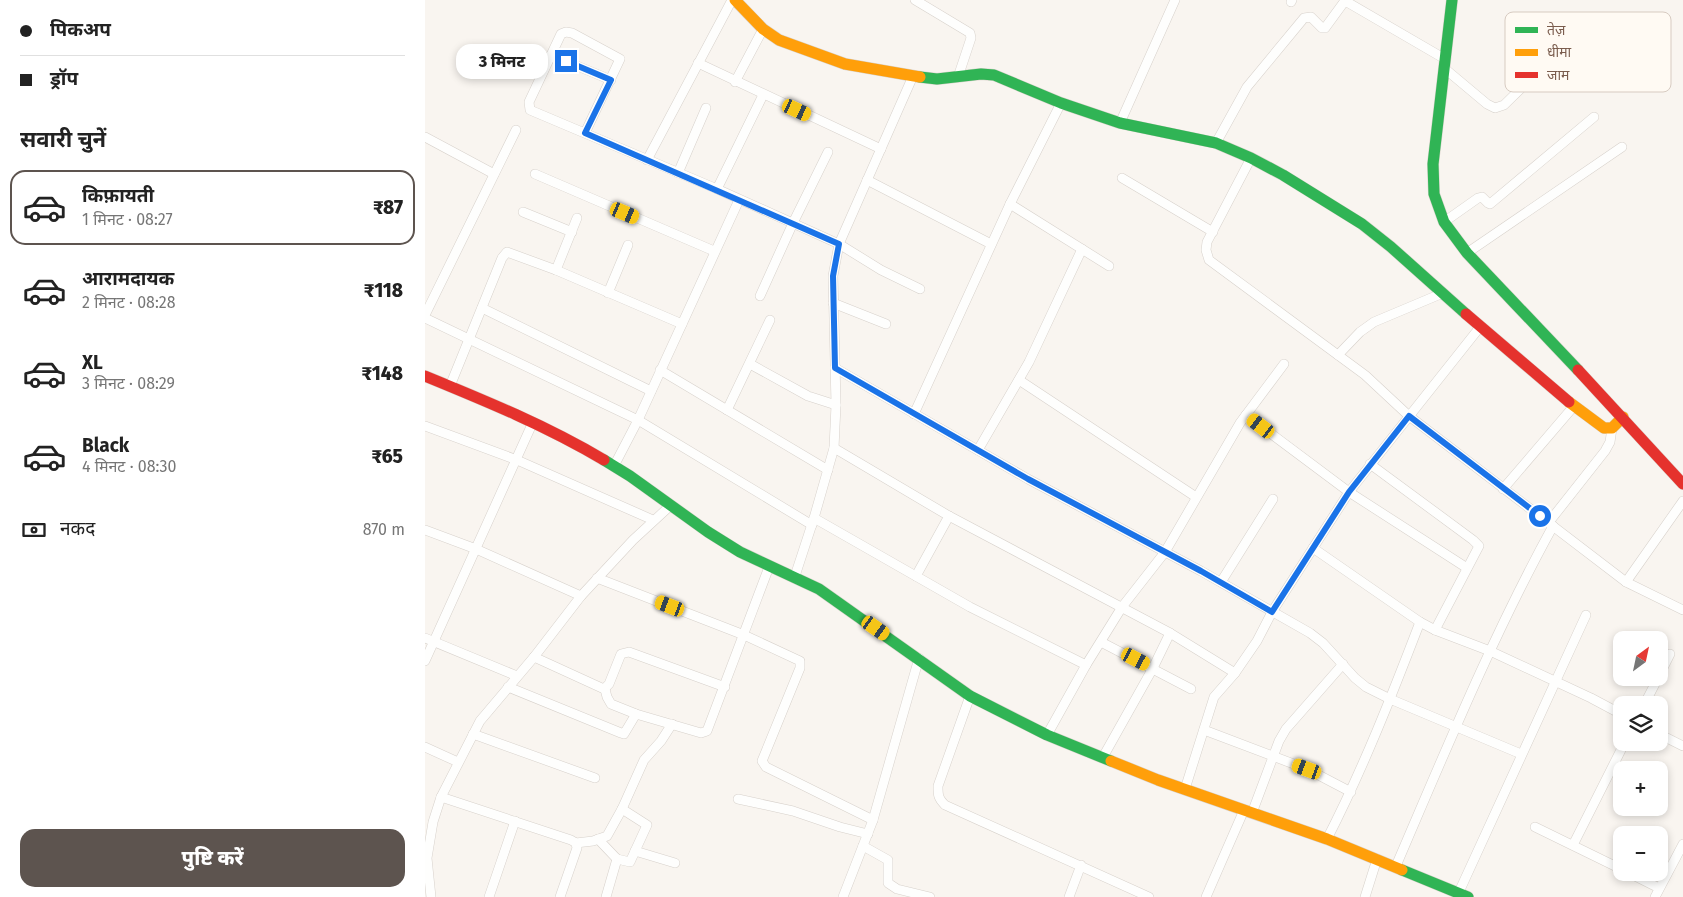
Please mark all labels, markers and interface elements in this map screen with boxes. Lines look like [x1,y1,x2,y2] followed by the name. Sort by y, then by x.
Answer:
[1505,12,1671,92] legend
[50,18,111,41] text: पिकअप
[1547,21,1566,39] text: तेज़
[456,44,549,78] callout: 3 मिनट
[1547,44,1572,61] text: धीमा
[555,50,577,72] route end
[479,52,525,71] text: 3 मिनट
[50,67,78,90] text: ड्रॉप
[1547,67,1570,84] text: जाम
[780,97,813,123] car
[20,126,106,153] text: सवारी चुनें
[82,184,154,207] text: किफ़ायती
[22,185,67,230] icon: car
[373,196,403,219] text: ₹87
[608,200,641,226] car
[82,210,173,229] text: 1 मिनट · 08:27
[82,267,174,290] text: आरामदायक
[22,268,67,313] icon: car
[364,279,403,302] text: ₹118
[82,293,175,312] text: 2 मिनट · 08:28
[22,351,67,396] icon: car
[82,351,103,374] text: XL
[362,362,403,385] text: ₹148
[82,374,175,393] text: 3 मिनट · 08:29
[1244,411,1277,441] car
[22,434,67,479] icon: car
[82,434,129,457] text: Black
[371,445,403,468] text: ₹65
[82,457,176,476] text: 4 मिनट · 08:30
[1529,505,1551,527] route start
[20,516,48,544] icon: cash
[60,517,95,540] text: नकद
[363,520,405,539] text: 870 m
[653,594,686,618] car
[859,613,892,643] car
[1613,631,1667,686] north arrow
[1613,631,1668,881] map controls
[1119,646,1152,672] car
[1613,696,1668,751] button: layers
[1290,757,1323,781] car
[1613,761,1668,816] button: +
[1613,826,1668,881] button: −
[20,829,405,887] button: पुष्टि करें

